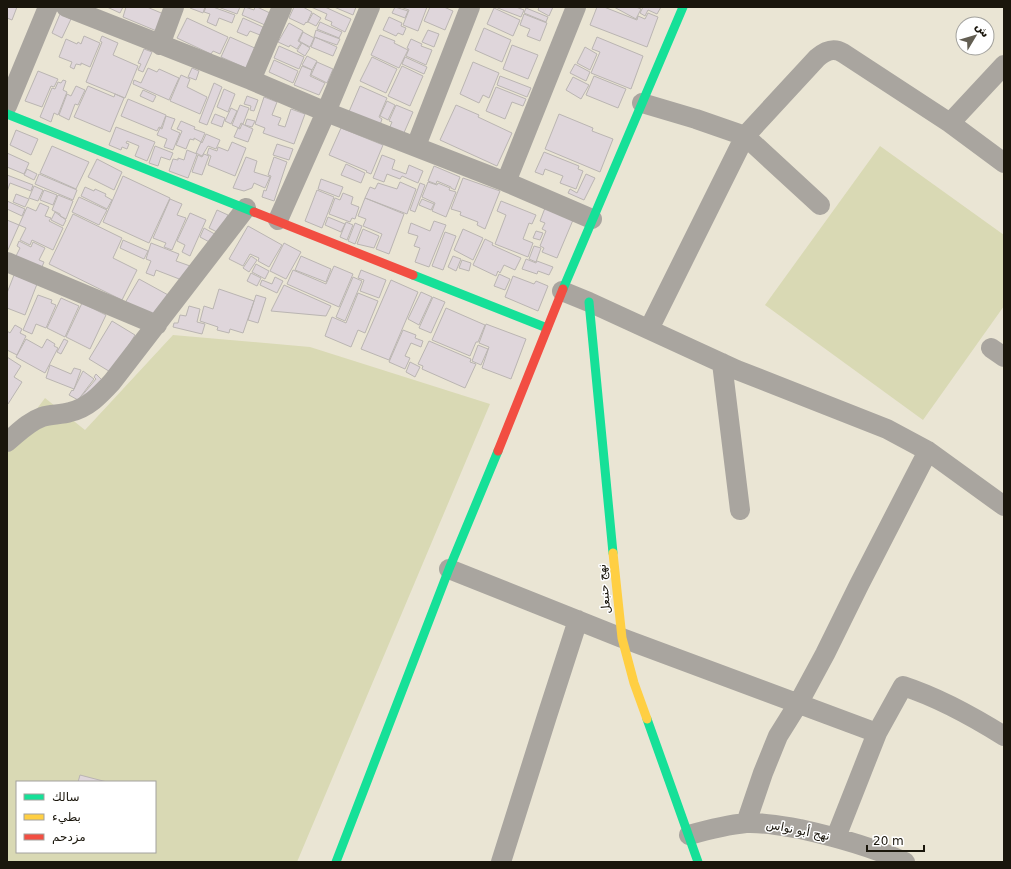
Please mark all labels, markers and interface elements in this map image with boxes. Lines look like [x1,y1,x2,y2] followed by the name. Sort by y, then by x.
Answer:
[955,16,995,56] north arrow
[973,20,992,40] text: ش
[594,563,614,615] street label: نهج حنبعل
[16,781,156,853] legend
[52,790,79,804] text: سالك
[52,810,81,824] text: بطيء
[765,816,831,844] street label: نهج أبو نواس
[867,827,924,853] scale bar
[52,830,86,845] text: مزدحم
[873,834,904,848] text: 20 m

